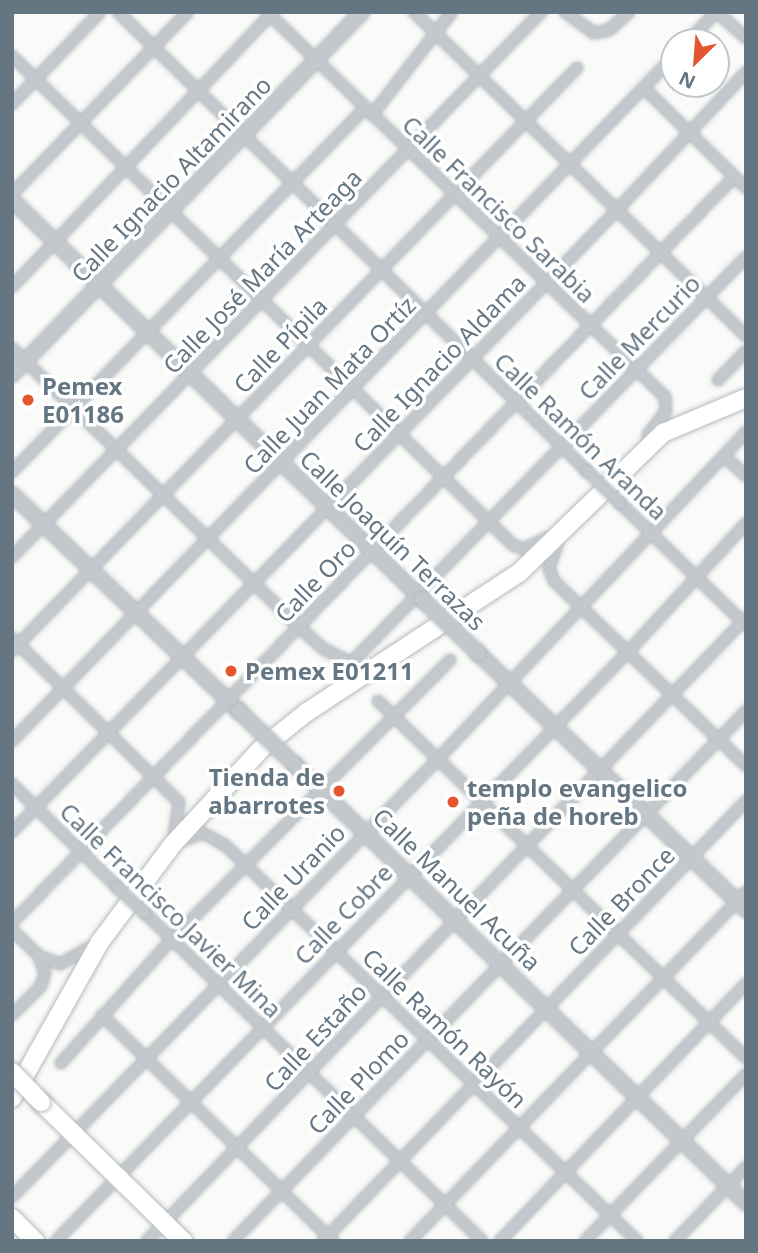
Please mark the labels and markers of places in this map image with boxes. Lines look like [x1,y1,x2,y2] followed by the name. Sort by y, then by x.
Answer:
[42,372,124,428] place label: Pemex E01186
[20,392,36,408] marker: Pemex E01186
[245,657,414,685] place label: Pemex E01211
[223,663,239,679] marker: Pemex E01211
[208,763,325,819] place label: Tienda de abarrotes
[467,774,687,830] place label: templo evangelico peña de horeb
[331,783,347,799] marker: Tienda de abarrotes
[445,794,461,810] marker: templo evangelico peña de horeb

